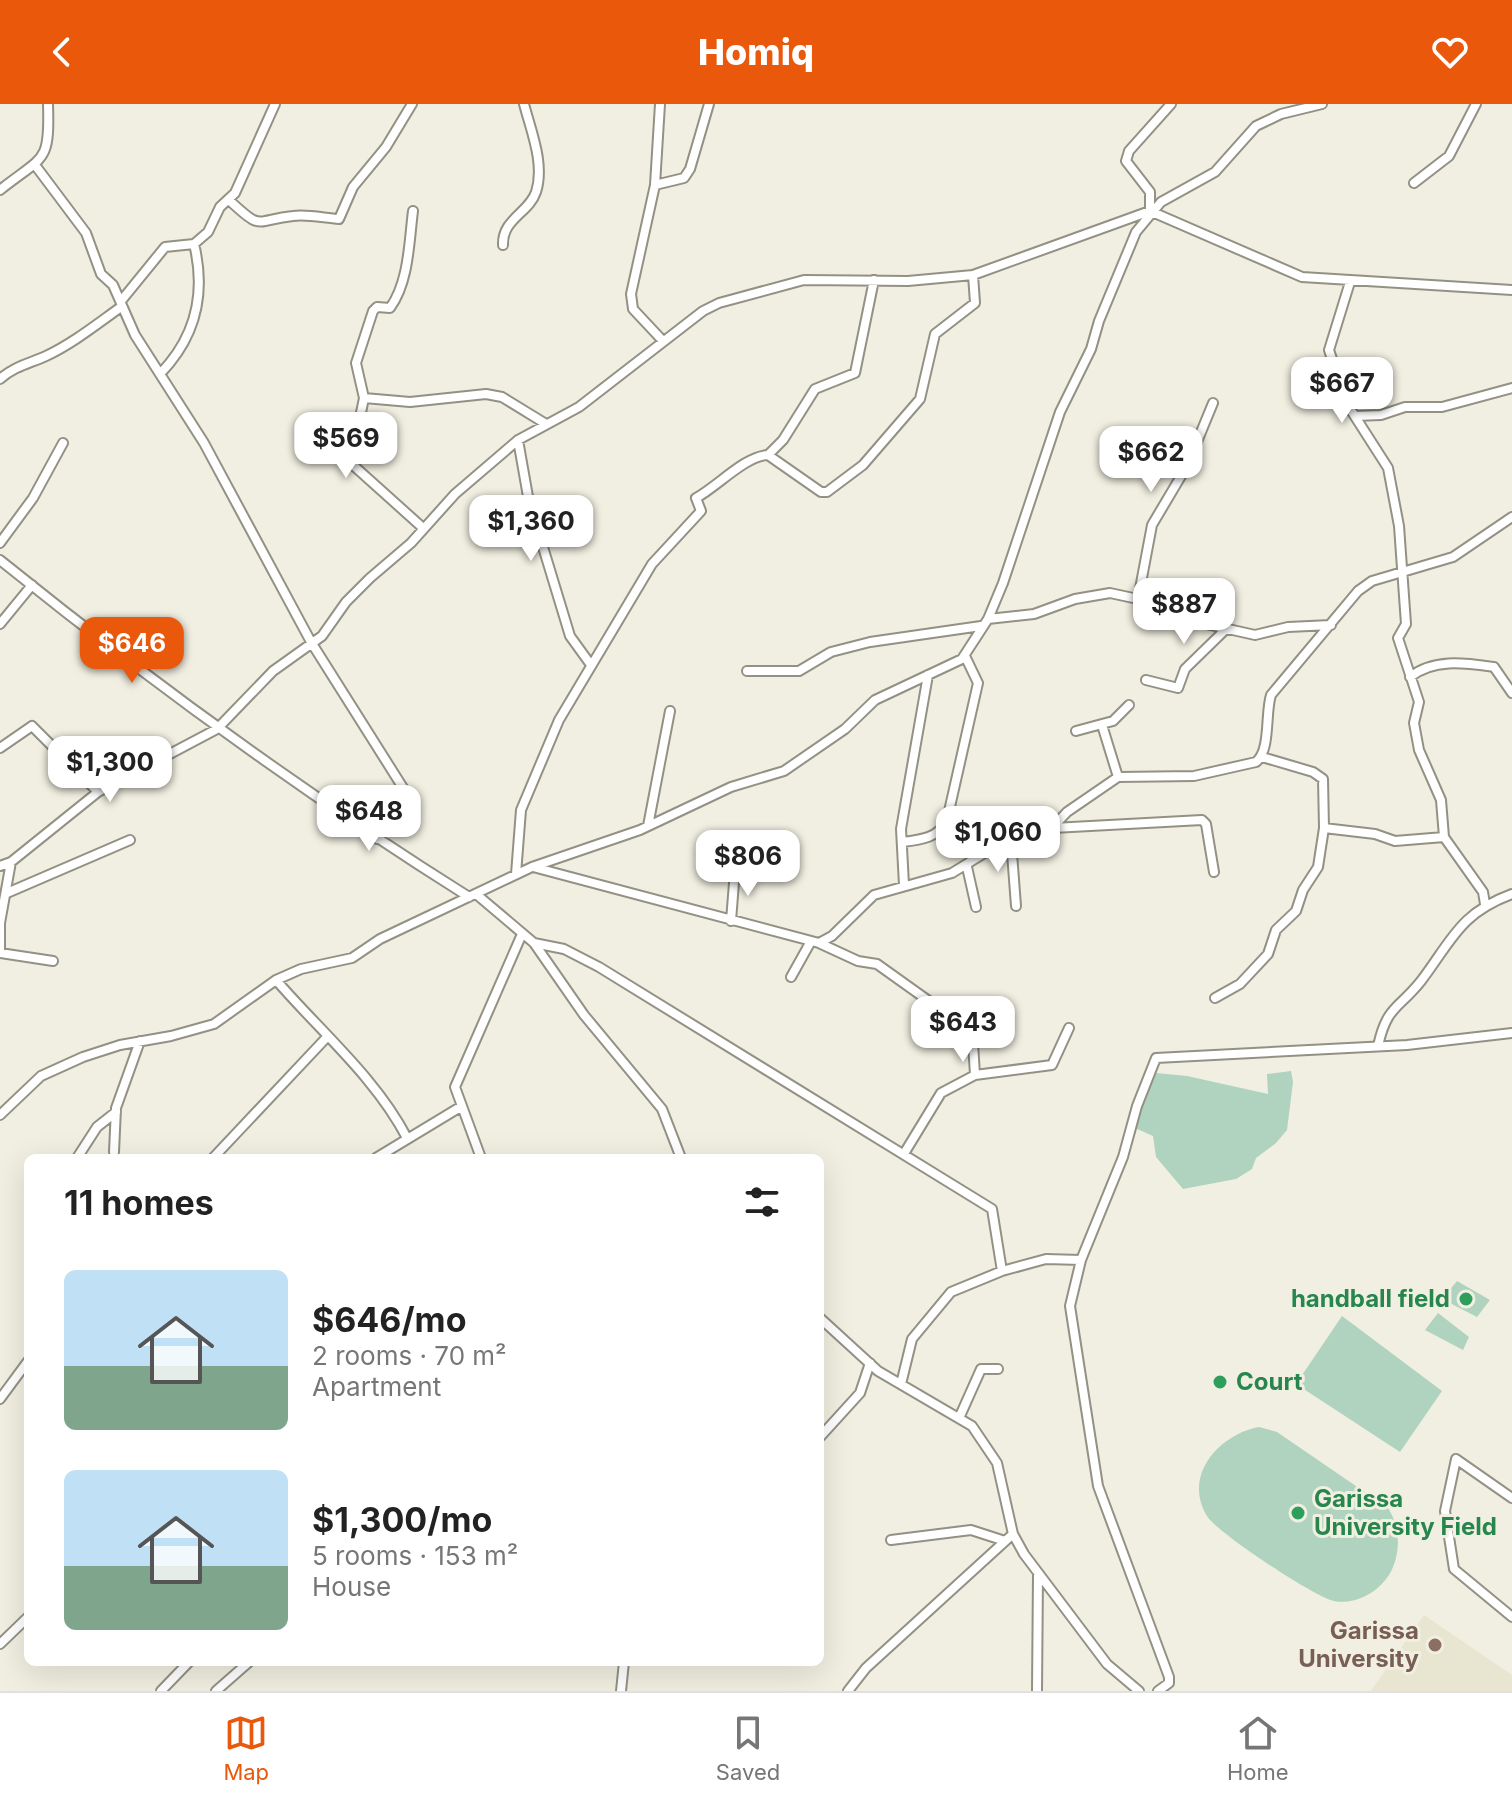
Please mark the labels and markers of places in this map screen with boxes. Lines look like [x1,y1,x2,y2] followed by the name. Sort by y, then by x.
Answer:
[1295,357,1389,425] pin: $667
[299,412,393,480] pin: $569
[1104,426,1198,494] pin: $662
[466,495,596,563] pin: $1,360
[1137,578,1231,646] pin: $887
[85,617,179,685] pin: $646
[45,736,175,804] pin: $1,300
[322,785,416,853] pin: $648
[933,806,1063,874] pin: $1,060
[701,830,795,898] pin: $806
[916,996,1010,1064] pin: $643
[1291,1284,1450,1313] place label: handball field
[1457,1290,1475,1308] marker: handball field
[1236,1367,1303,1396] place label: Court
[1211,1373,1229,1391] marker: Court
[1314,1484,1497,1541] place label: Garissa University Field
[1289,1504,1307,1522] marker: Garissa University Field
[1298,1616,1420,1673] place label: Garissa University
[1426,1636,1444,1654] marker: Garissa University

